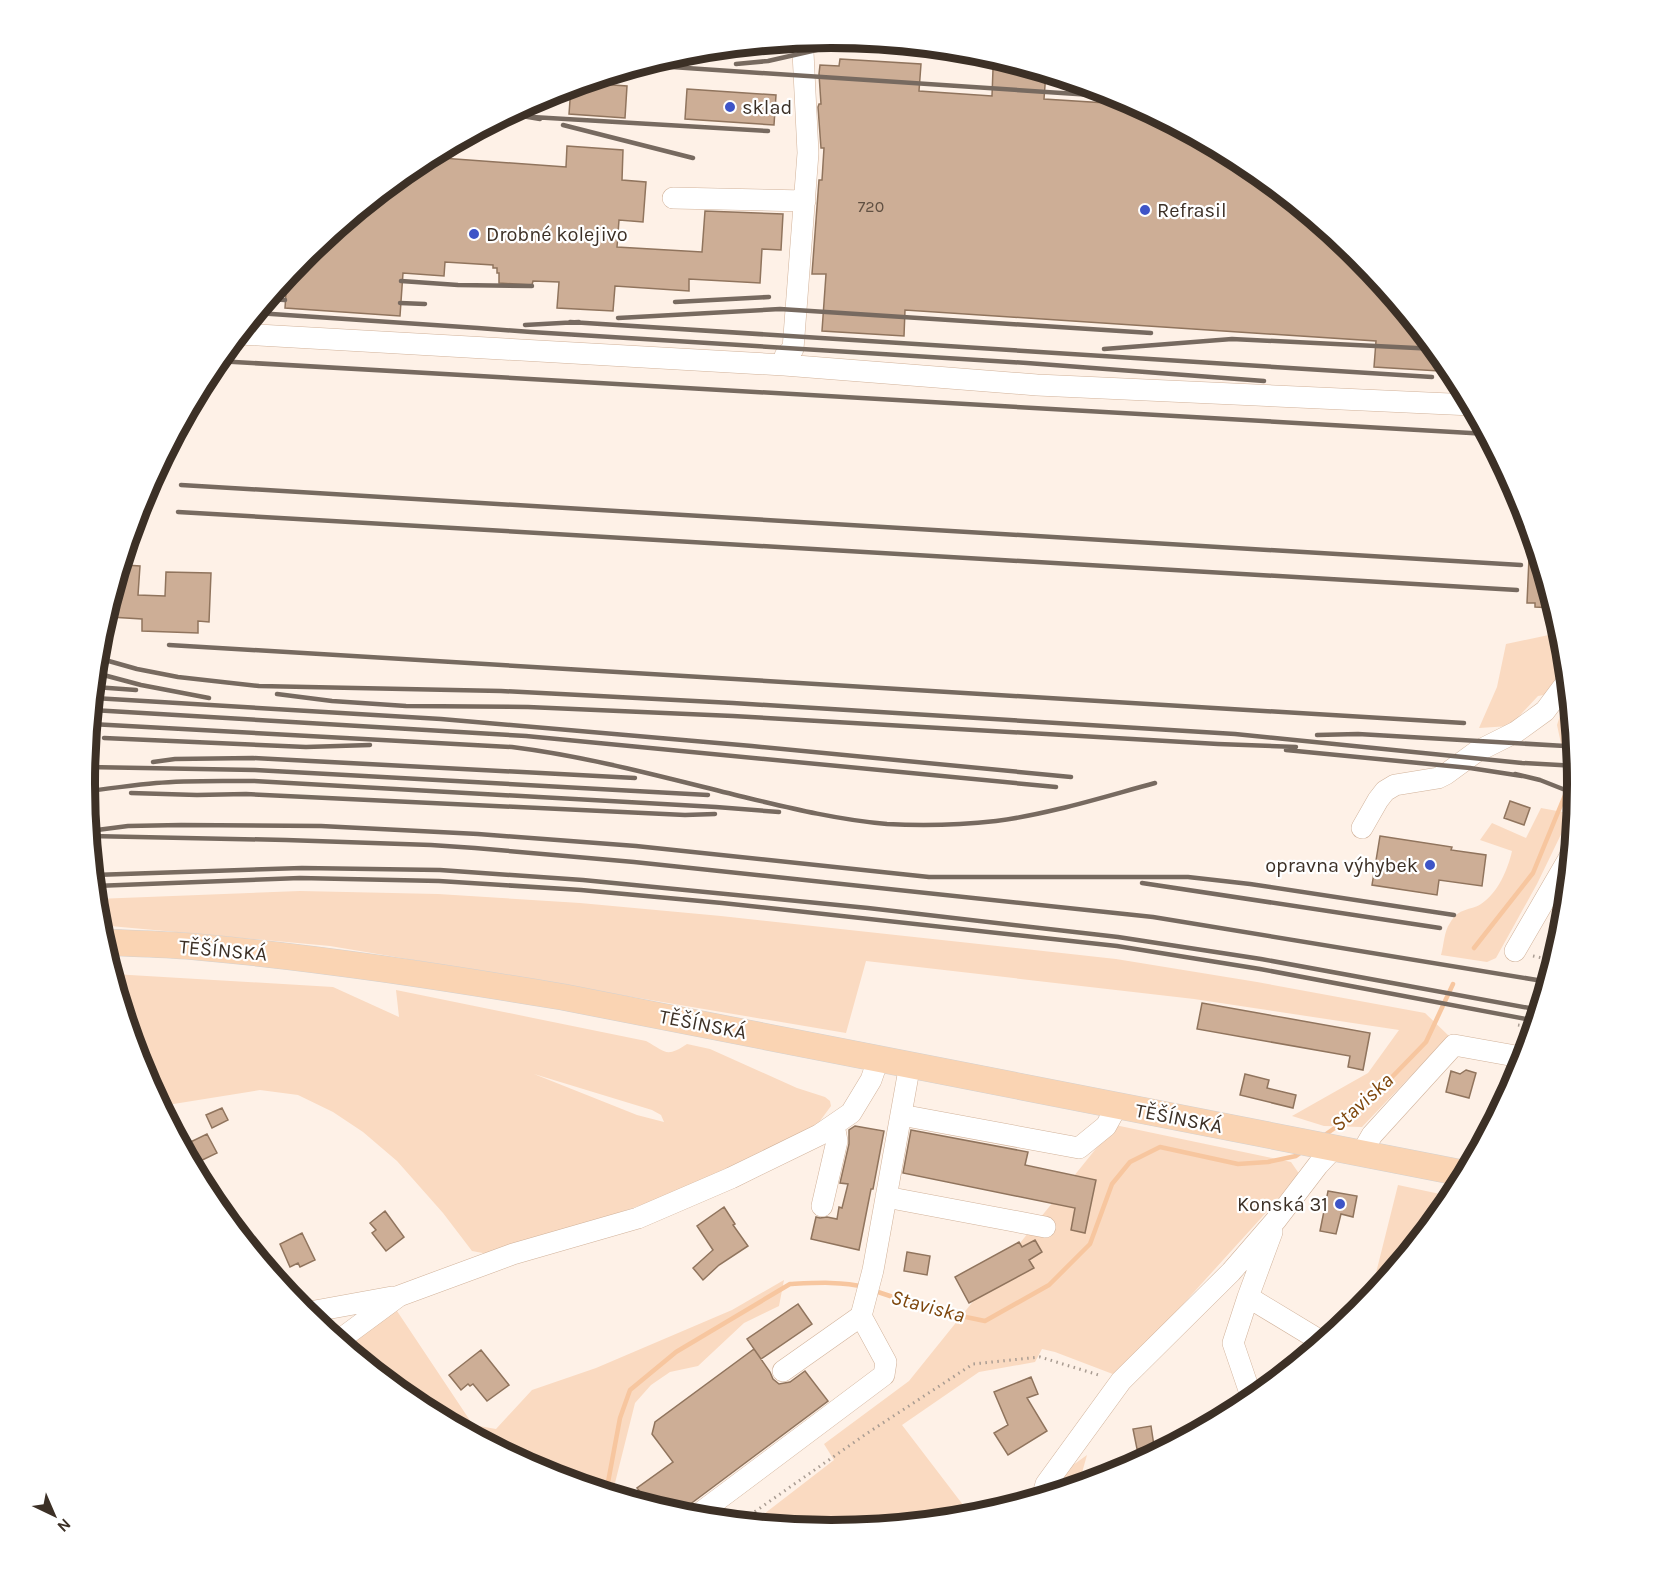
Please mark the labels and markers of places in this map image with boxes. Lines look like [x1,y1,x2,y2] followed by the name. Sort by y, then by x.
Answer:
[742,96,792,119] place label: sklad
[723,100,737,114] marker: sklad
[1157,199,1227,222] place label: Refrasil
[1138,203,1152,217] marker: Refrasil
[486,223,628,246] place label: Drobné kolejivo
[467,227,481,241] marker: Drobné kolejivo
[1265,854,1418,877] place label: opravna výhybek
[1423,858,1437,872] marker: opravna výhybek
[1237,1193,1328,1216] place label: Konská 31
[1333,1197,1347,1211] marker: Konská 31

